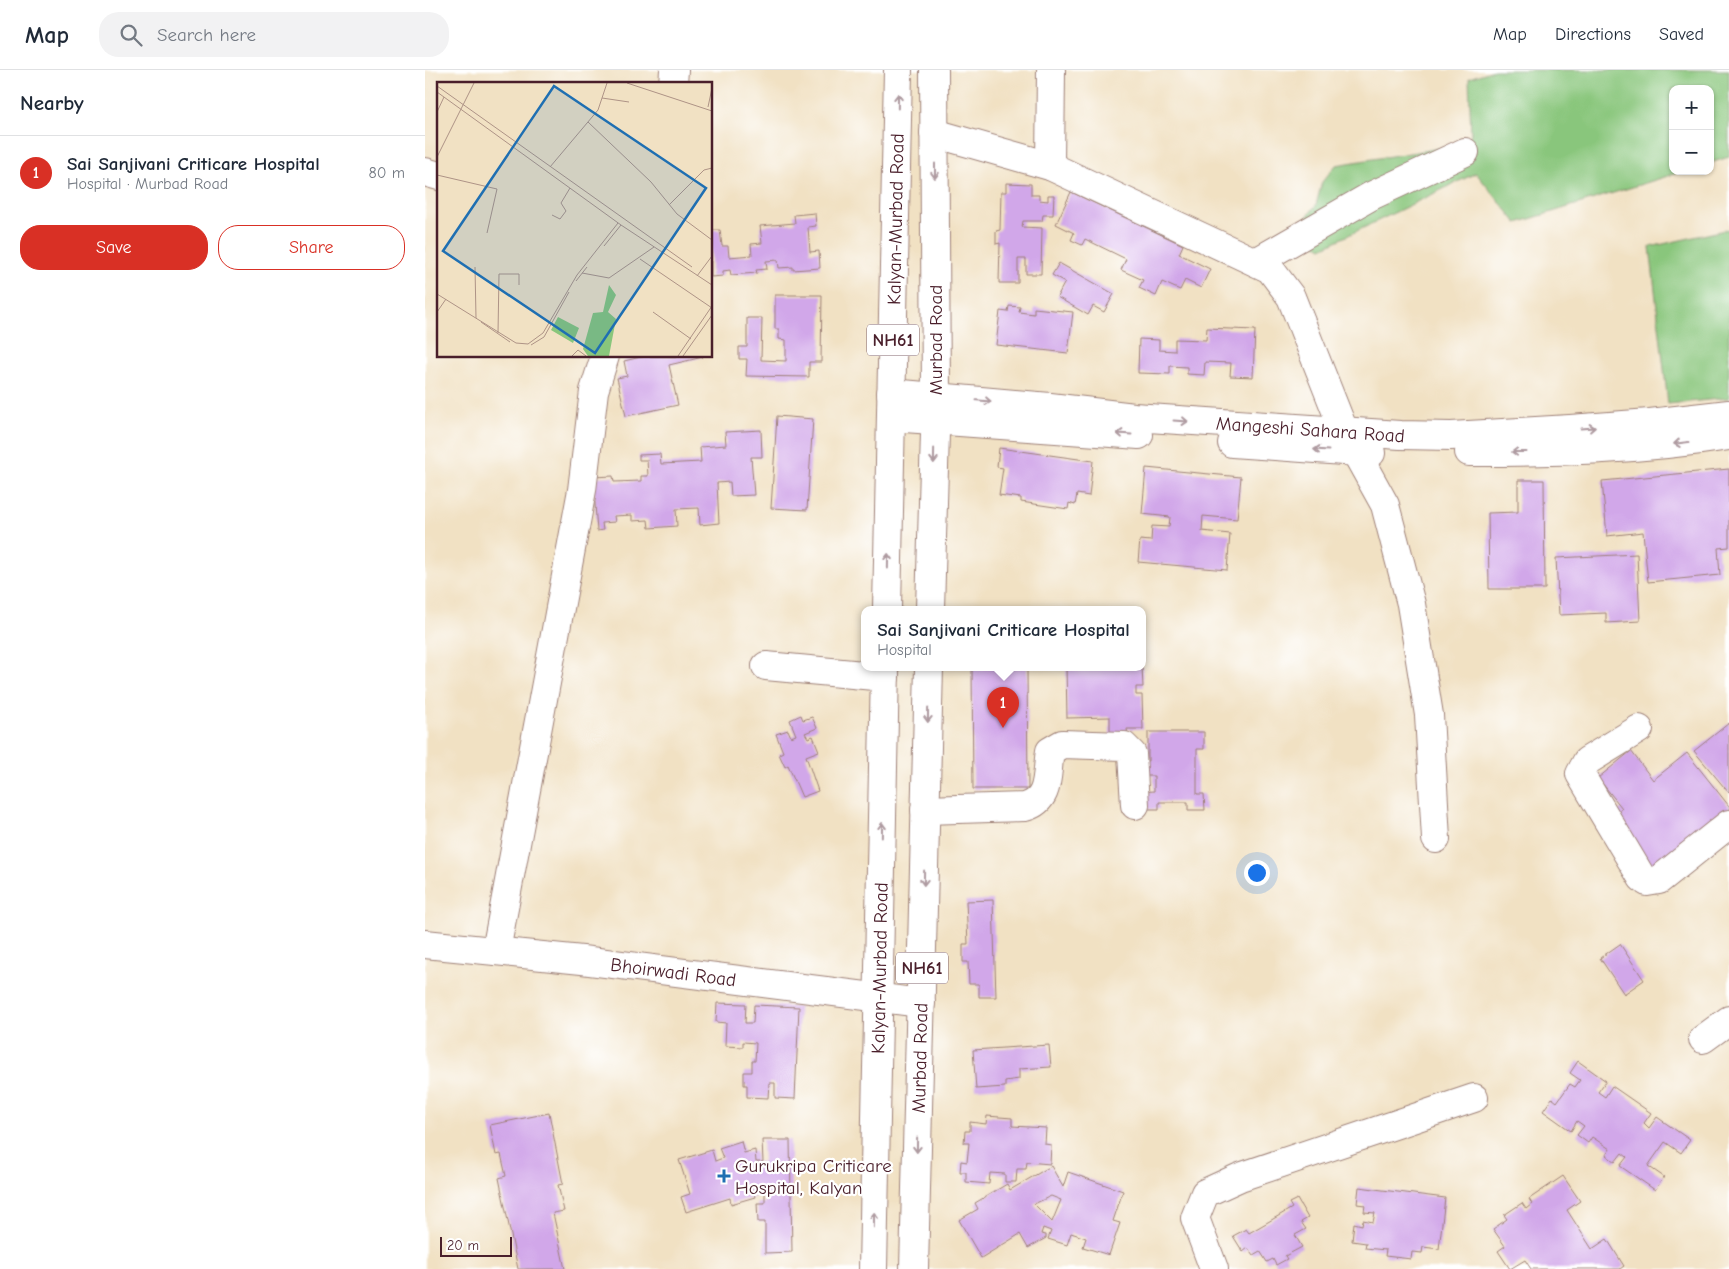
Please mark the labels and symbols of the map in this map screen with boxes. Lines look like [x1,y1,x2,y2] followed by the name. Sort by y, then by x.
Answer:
[437,82,713,358] inset map
[893,93,903,109] one-way arrow
[883,133,909,305] street label: Kalyan-Murbad Road
[930,163,939,179] one-way arrow
[925,285,947,395] street label: Murbad Road
[867,324,919,356] road number: NH61
[976,396,992,406] one-way arrow
[1215,413,1406,447] street label: Mangeshi Sahara Road
[1173,416,1189,425] one-way arrow
[1579,423,1595,433] one-way arrow
[1117,430,1133,439] one-way arrow
[1673,438,1689,448] one-way arrow
[1314,445,1330,454] one-way arrow
[1511,447,1527,457] one-way arrow
[930,448,939,464] one-way arrow
[883,553,893,569] one-way arrow
[987,687,1019,728] pin: 1
[923,707,933,723] one-way arrow
[877,823,886,839] one-way arrow
[1244,860,1270,886] your location
[919,870,929,886] one-way arrow
[867,882,893,1054] street label: Kalyan-Murbad Road
[896,952,948,984] road number: NH61
[609,954,737,991] street label: Bhoirwadi Road
[908,1002,933,1114] street label: Murbad Road
[912,1137,922,1153] one-way arrow
[735,1155,892,1199] place label: Gurukripa Criticare Hospital, Kalyan
[717,1169,731,1183] marker: Gurukripa Criticare Hospital, Kalyan
[869,1213,879,1229] one-way arrow
[440,1234,513,1257] scale bar

